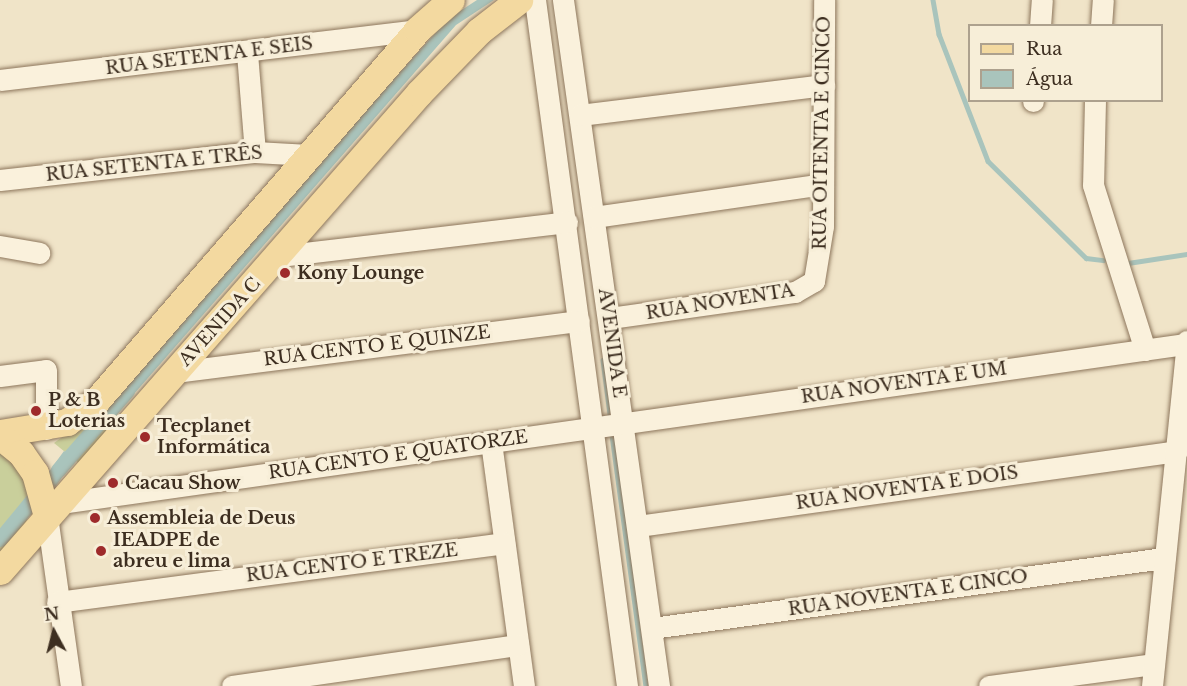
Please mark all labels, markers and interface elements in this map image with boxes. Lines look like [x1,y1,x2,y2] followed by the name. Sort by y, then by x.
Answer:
[809,15,835,251] street label: RUA OITENTA E CINCO
[968,24,1163,102] legend
[103,32,315,80] street label: RUA SETENTA E SEIS
[1026,38,1062,60] text: Rua
[1026,68,1073,90] text: Água
[44,142,264,186] street label: RUA SETENTA E TRÊS
[297,262,425,284] place label: Kony Lounge
[278,266,292,280] marker: Kony Lounge
[174,273,266,371] street label: AVENIDA C
[644,280,796,324] street label: RUA NOVENTA
[594,287,630,399] street label: AVENIDA E
[262,321,492,371] street label: RUA CENTO E QUINZE
[799,358,1009,408] street label: RUA NOVENTA E UM
[48,390,125,432] place label: P & B Loterias
[29,404,43,418] marker: P & B Loterias
[157,416,270,458] place label: Tecplanet Informática
[267,426,529,484] street label: RUA CENTO E QUATORZE
[138,430,152,444] marker: Tecplanet Informática
[794,462,1020,514] street label: RUA NOVENTA E DOIS
[125,472,240,494] place label: Cacau Show
[106,476,120,490] marker: Cacau Show
[107,507,295,529] place label: Assembleia de Deus
[88,511,102,525] marker: Assembleia de Deus
[113,530,231,572] place label: IEADPE de abreu e lima
[244,539,460,587] street label: RUA CENTO E TREZE
[94,544,108,558] marker: IEADPE de abreu e lima
[786,565,1030,621] street label: RUA NOVENTA E CINCO
[24,602,84,662] north arrow
[43,603,60,625] text: N

